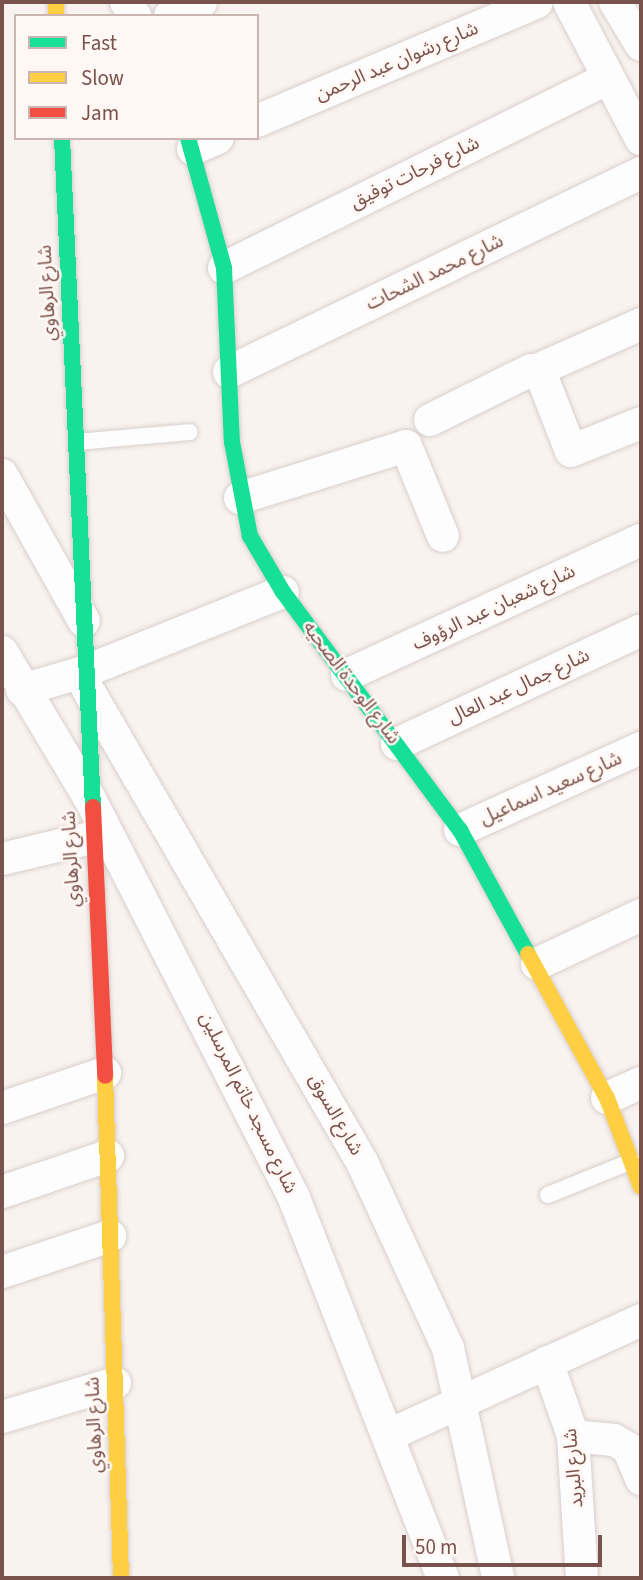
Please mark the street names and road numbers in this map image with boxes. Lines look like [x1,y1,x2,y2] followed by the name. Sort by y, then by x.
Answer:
[312,17,482,107] street label: شارع رشوان عبد الرحمن
[347,132,483,214] street label: شارع فرحات توفيق
[363,230,507,316] street label: شارع محمد الشحات
[34,244,62,342] street label: شارع الرهاوي
[409,560,579,656] street label: شارع شعبان عبد الرؤوف
[297,617,405,749] street label: شارع الوحدة الصحيه
[445,644,593,730] street label: شارع جمال عبد العال
[476,747,626,831] street label: شارع سعيد اسماعيل
[58,810,86,908] street label: شارع الرهاوي
[194,1009,302,1197] street label: شارع مسجد خاتم المرسلين
[303,1070,367,1160] street label: شارع السوق
[82,1376,108,1474] street label: شارع الرهاوي
[559,1427,589,1509] street label: شارع البريد

